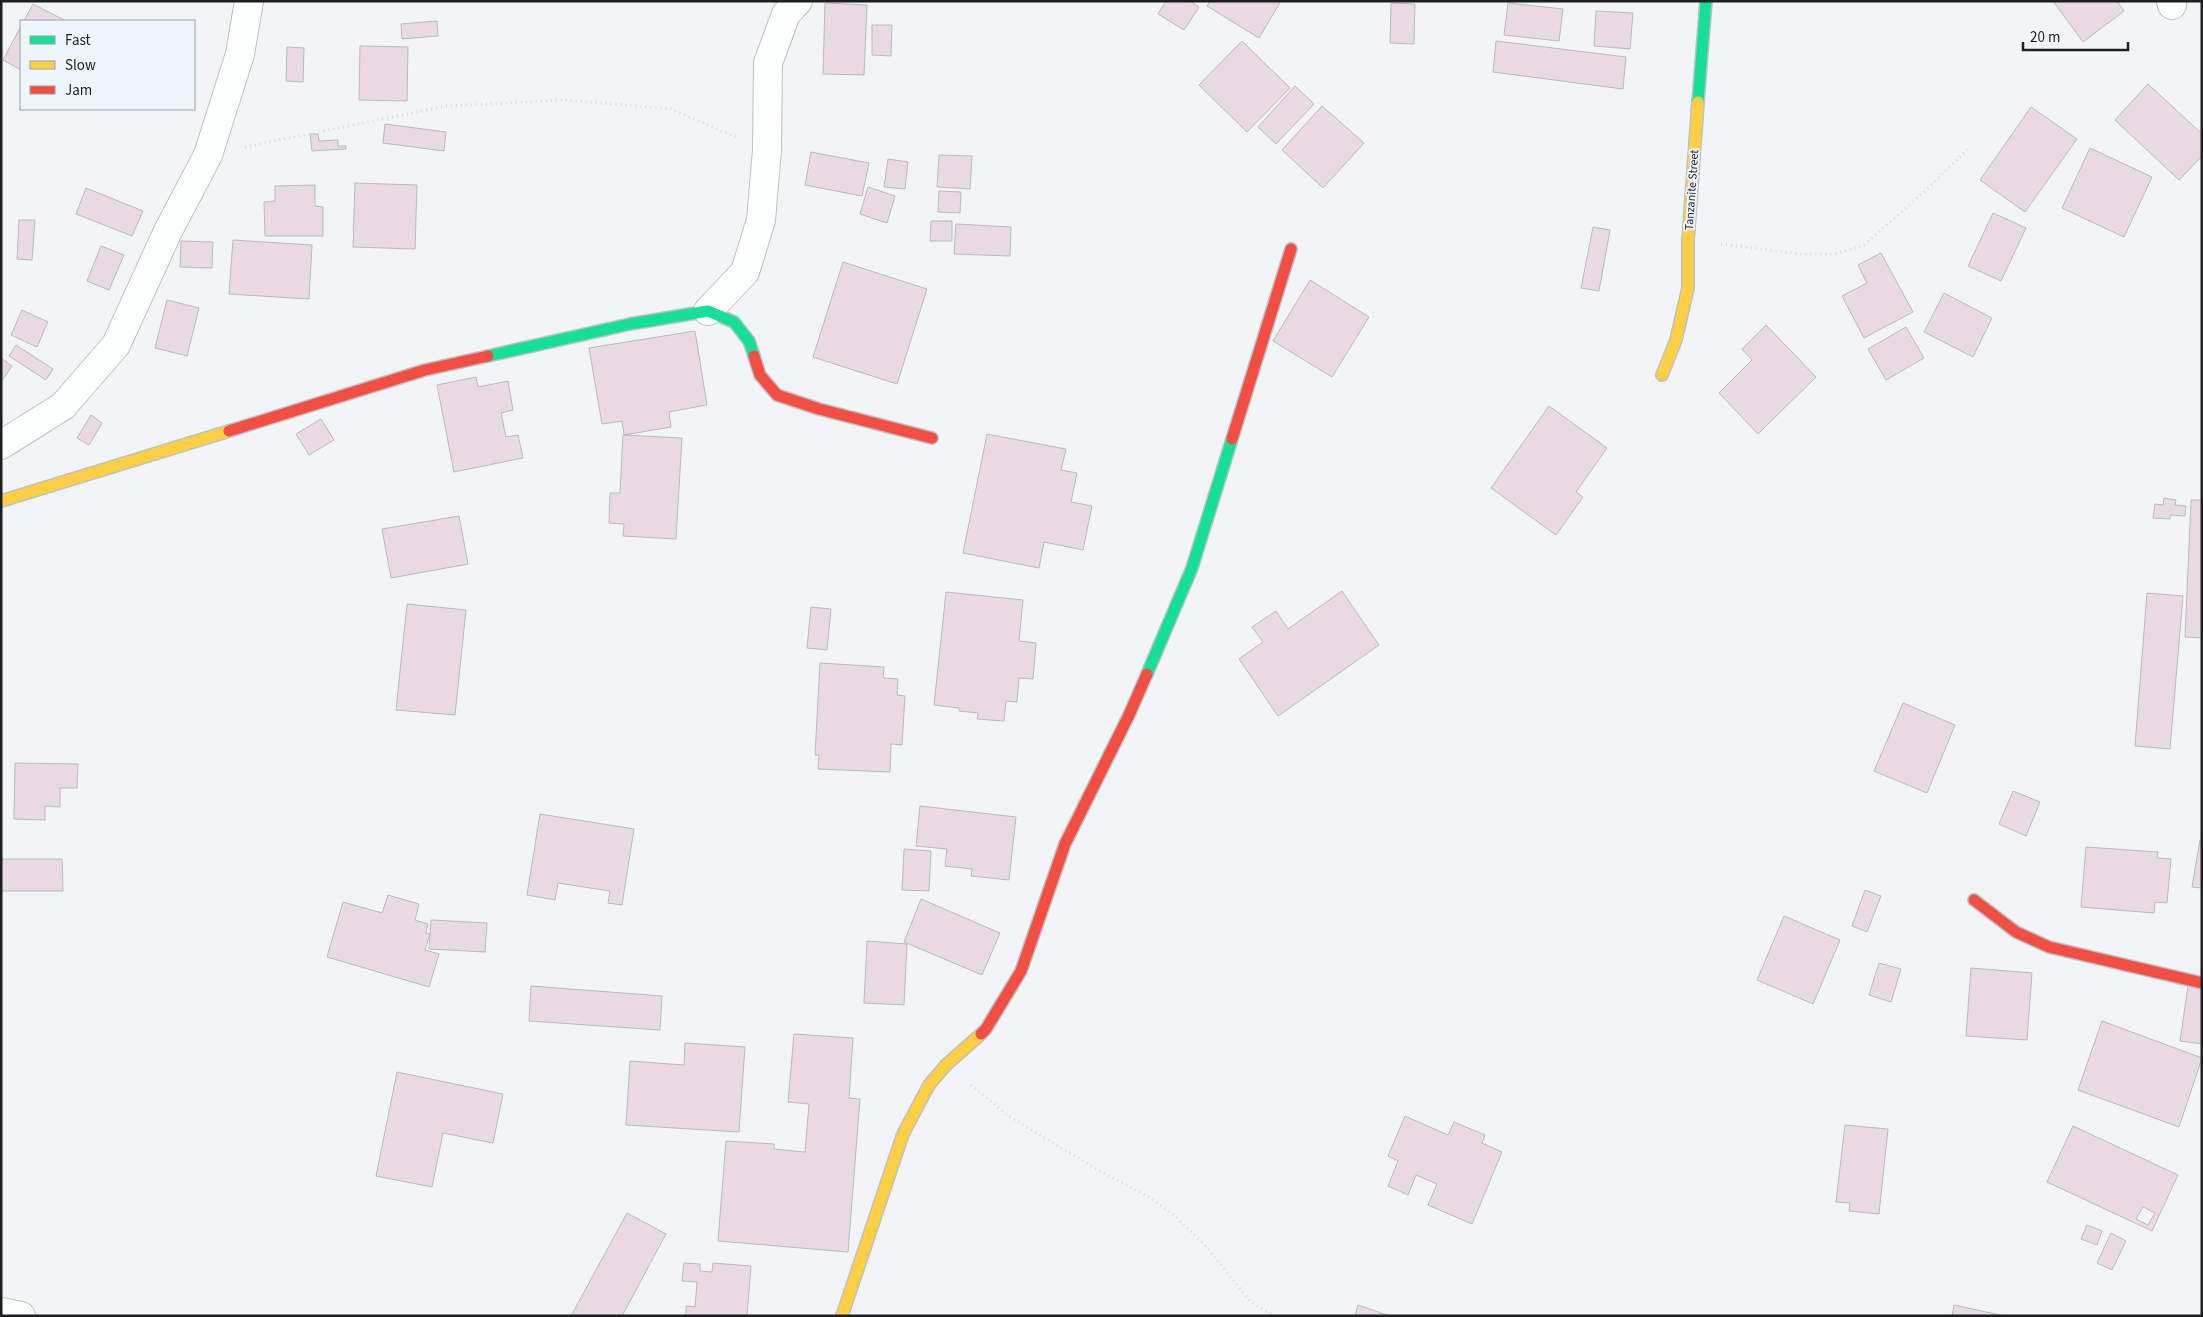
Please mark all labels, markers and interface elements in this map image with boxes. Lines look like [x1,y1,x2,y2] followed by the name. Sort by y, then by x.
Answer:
[20,20,195,110] legend
[2023,20,2128,52] scale bar
[2030,27,2060,48] text: 20 m
[65,30,91,51] text: Fast
[65,55,96,76] text: Slow
[65,80,92,101] text: Jam
[1681,149,1703,231] street label: Tanzanite Street

